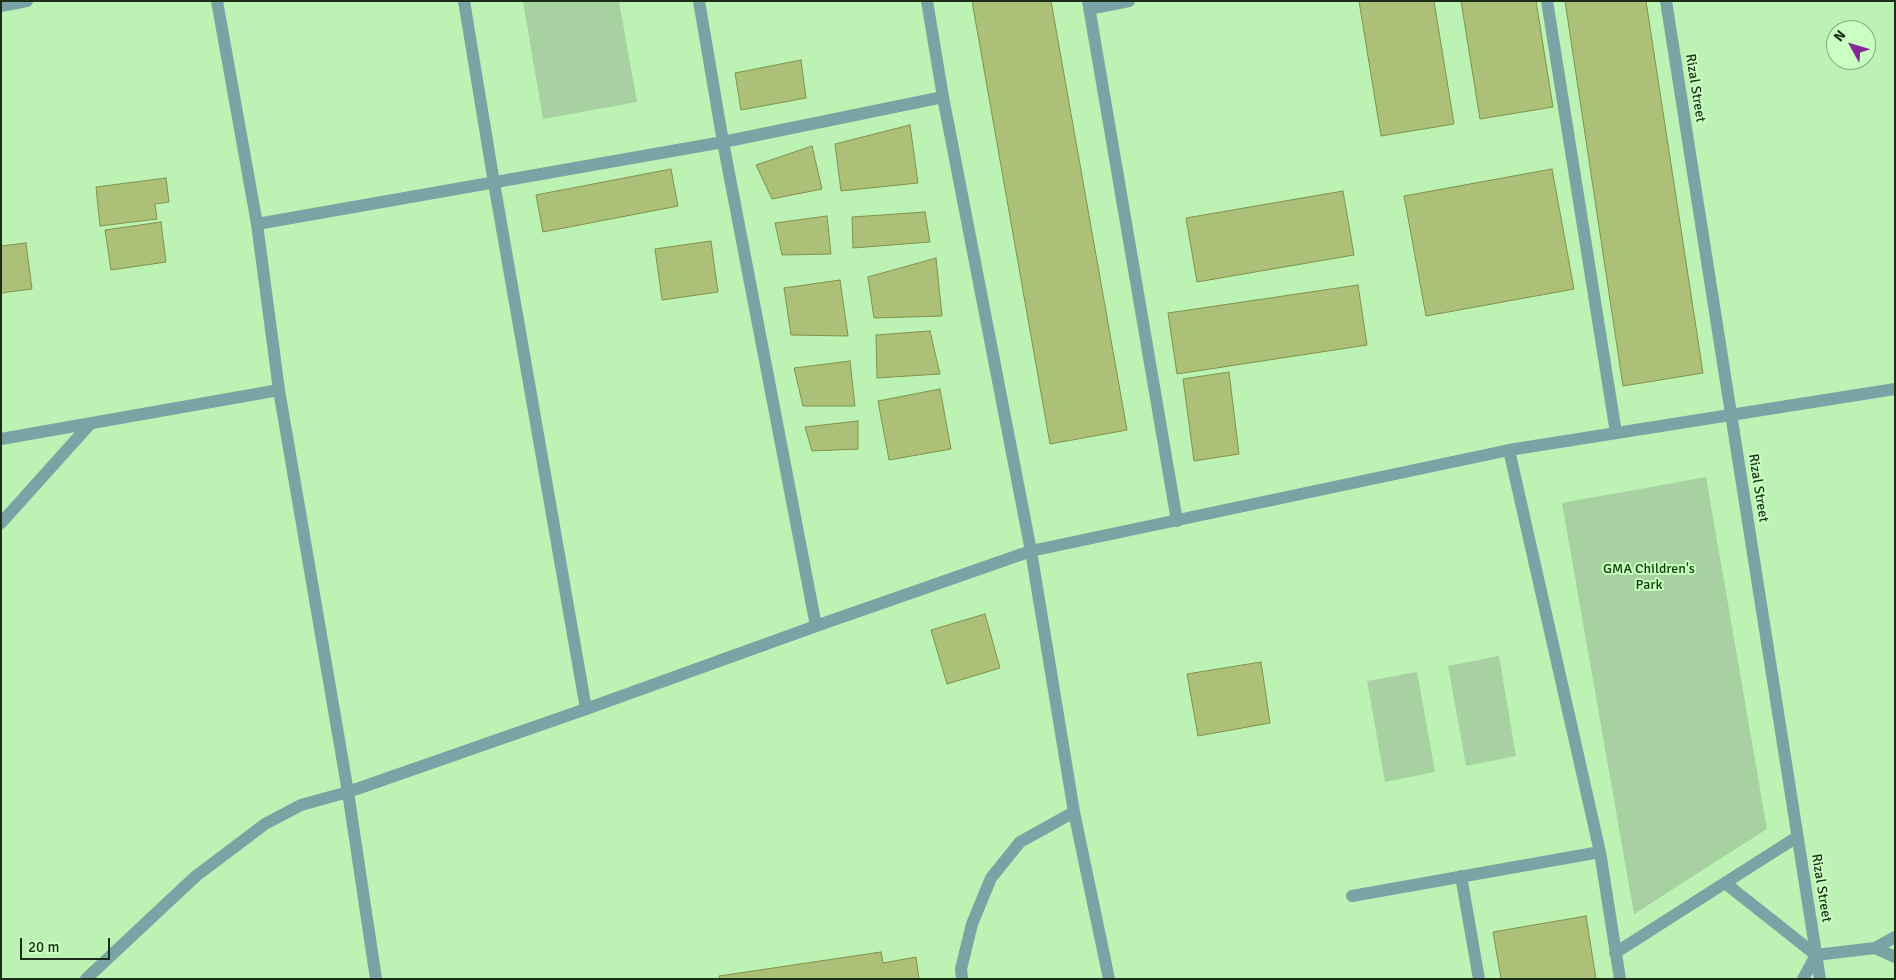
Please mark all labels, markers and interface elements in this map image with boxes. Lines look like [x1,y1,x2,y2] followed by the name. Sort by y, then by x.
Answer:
[1826,20,1876,70] north arrow
[1830,27,1849,45] text: N
[1681,53,1709,123] street label: Rizal Street
[1744,453,1772,523] street label: Rizal Street
[1603,561,1695,594] park label: GMA Children's Park
[1807,853,1835,923] street label: Rizal Street
[22,928,112,960] scale bar
[28,938,59,956] text: 20 m

